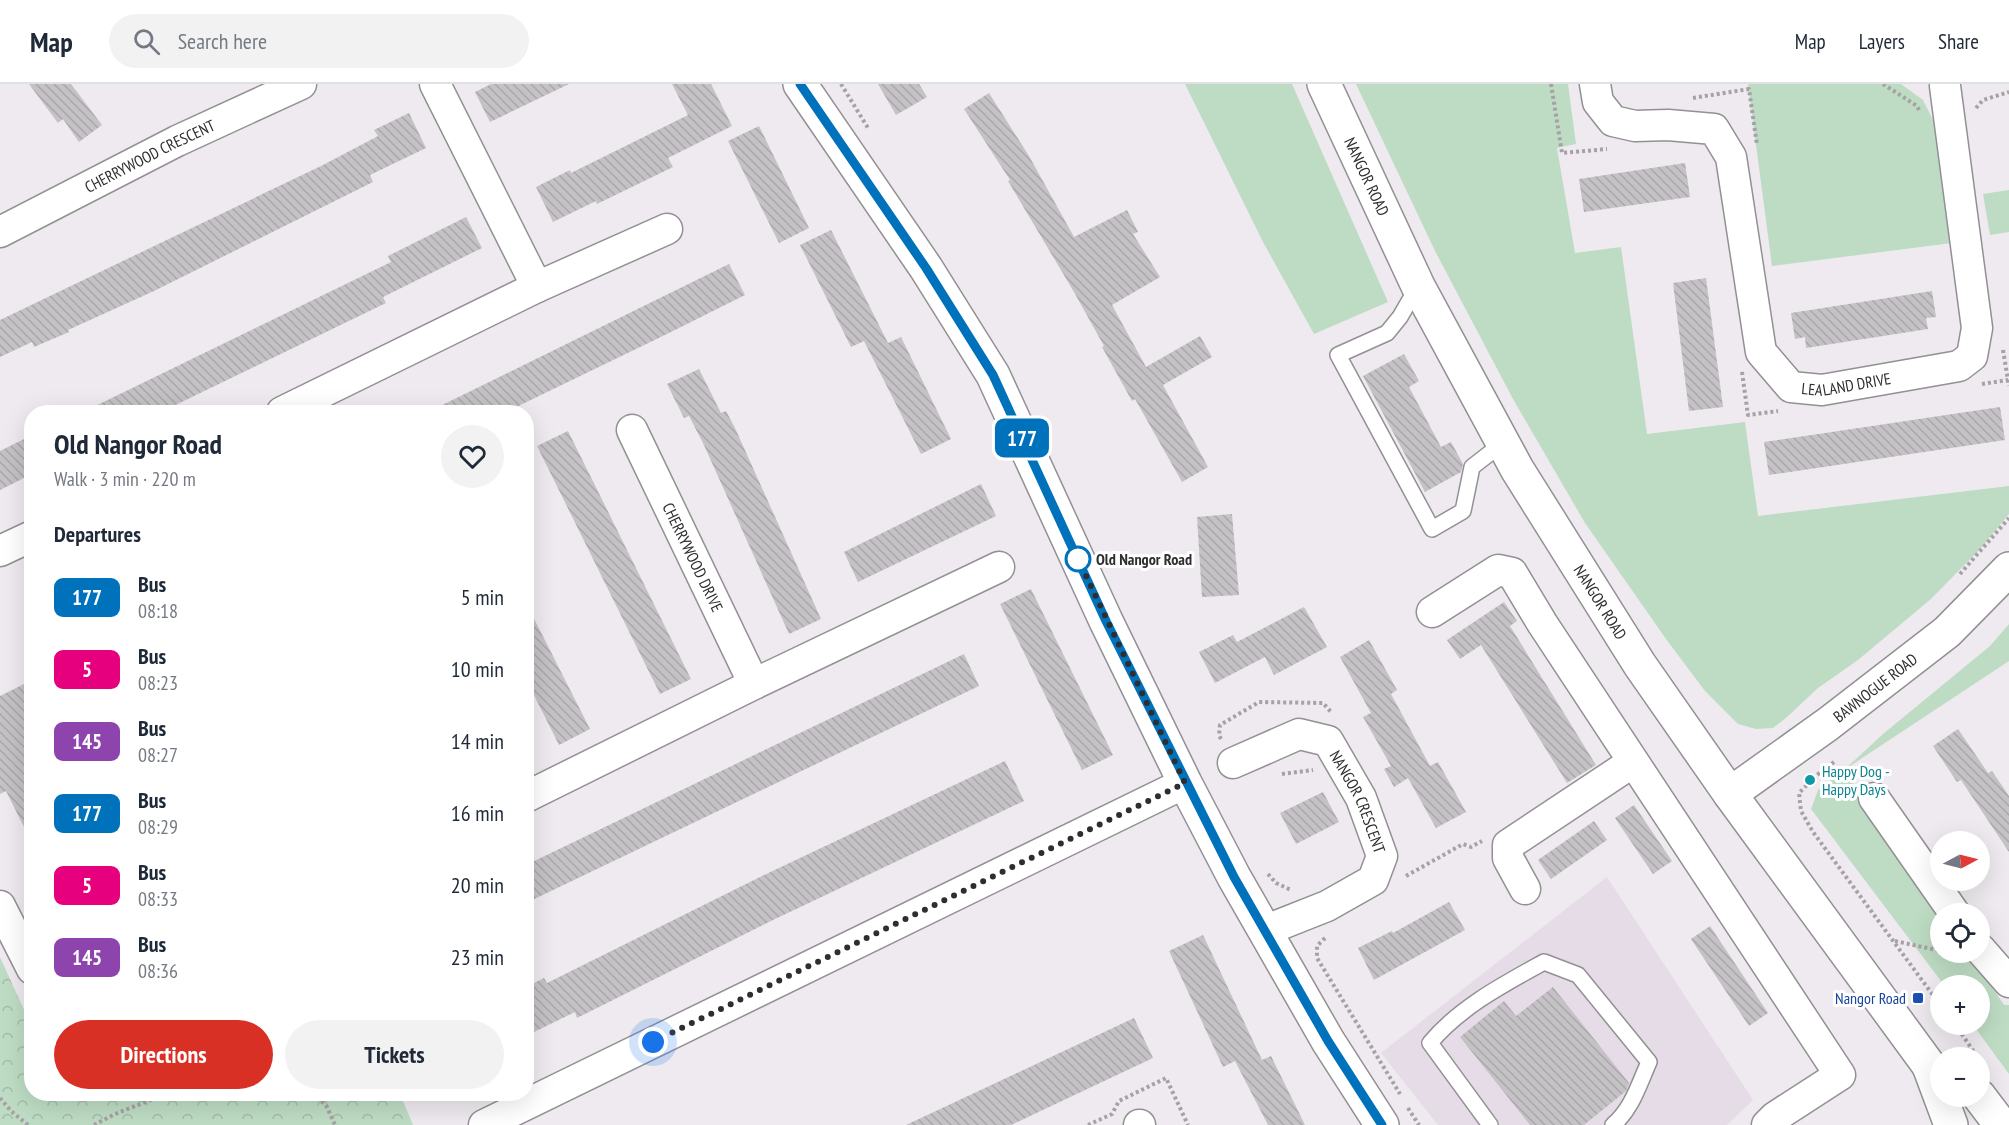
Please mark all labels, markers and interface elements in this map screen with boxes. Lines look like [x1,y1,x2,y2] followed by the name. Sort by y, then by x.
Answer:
[109,14,529,68] search box
[30,23,73,60] text: Map
[130,25,163,58] icon: search
[178,27,267,55] text: Search here
[1795,28,1826,55] text: Map
[1859,28,1905,55] text: Layers
[1938,28,1979,55] text: Share
[81,115,218,197] street label: CHERRYWOOD CRESCENT
[1340,134,1394,219] street label: NANGOR ROAD
[1801,368,1892,400] street label: LEALAND DRIVE
[988,418,1056,458] line badge: 177
[54,425,222,462] text: Old Nangor Road
[441,425,504,488] button: heart
[1007,425,1037,452] text: 177
[54,466,196,492] text: Walk · 3 min · 220 m
[658,499,728,615] street label: CHERRYWOOD DRIVE
[54,520,141,548] text: Departures
[1065,546,1091,572] marker: Old Nangor Road
[1096,549,1192,569] place label: Old Nangor Road
[1570,561,1631,643] street label: NANGOR ROAD
[138,570,166,598] text: Bus
[461,583,504,611] text: 5 min
[72,584,102,611] text: 177
[138,598,178,624] text: 08:18
[138,642,166,670] text: Bus
[1829,649,1921,726] street label: BAWNOGUE ROAD
[451,655,504,683] text: 10 min
[82,656,92,683] text: 5
[138,670,178,696] text: 08:23
[138,714,166,742] text: Bus
[451,727,504,755] text: 14 min
[72,728,102,755] text: 145
[138,742,178,768] text: 08:27
[1326,747,1390,856] street label: NANGOR CRESCENT
[1822,761,1890,799] place label: Happy Dog - Happy Days
[1803,773,1817,787] marker: Happy Dog - Happy Days
[138,786,166,814] text: Bus
[451,799,504,827] text: 16 min
[72,800,102,827] text: 177
[138,814,178,840] text: 08:29
[1930,831,1990,891] north arrow
[1930,831,1990,1107] map controls
[138,858,166,886] text: Bus
[451,871,504,899] text: 20 min
[82,872,92,899] text: 5
[138,886,178,912] text: 08:33
[1930,903,1990,963] button: locate
[138,930,166,958] text: Bus
[451,943,504,971] text: 23 min
[72,944,102,971] text: 145
[138,958,178,984] text: 08:36
[1930,975,1990,1035] button: +
[1835,988,1906,1008] place label: Nangor Road
[1911,991,1925,1005] marker: Nangor Road
[54,1020,273,1089] button: Directions
[285,1020,504,1089] button: Tickets
[638,1027,668,1057] your location
[1930,1047,1990,1107] button: −

